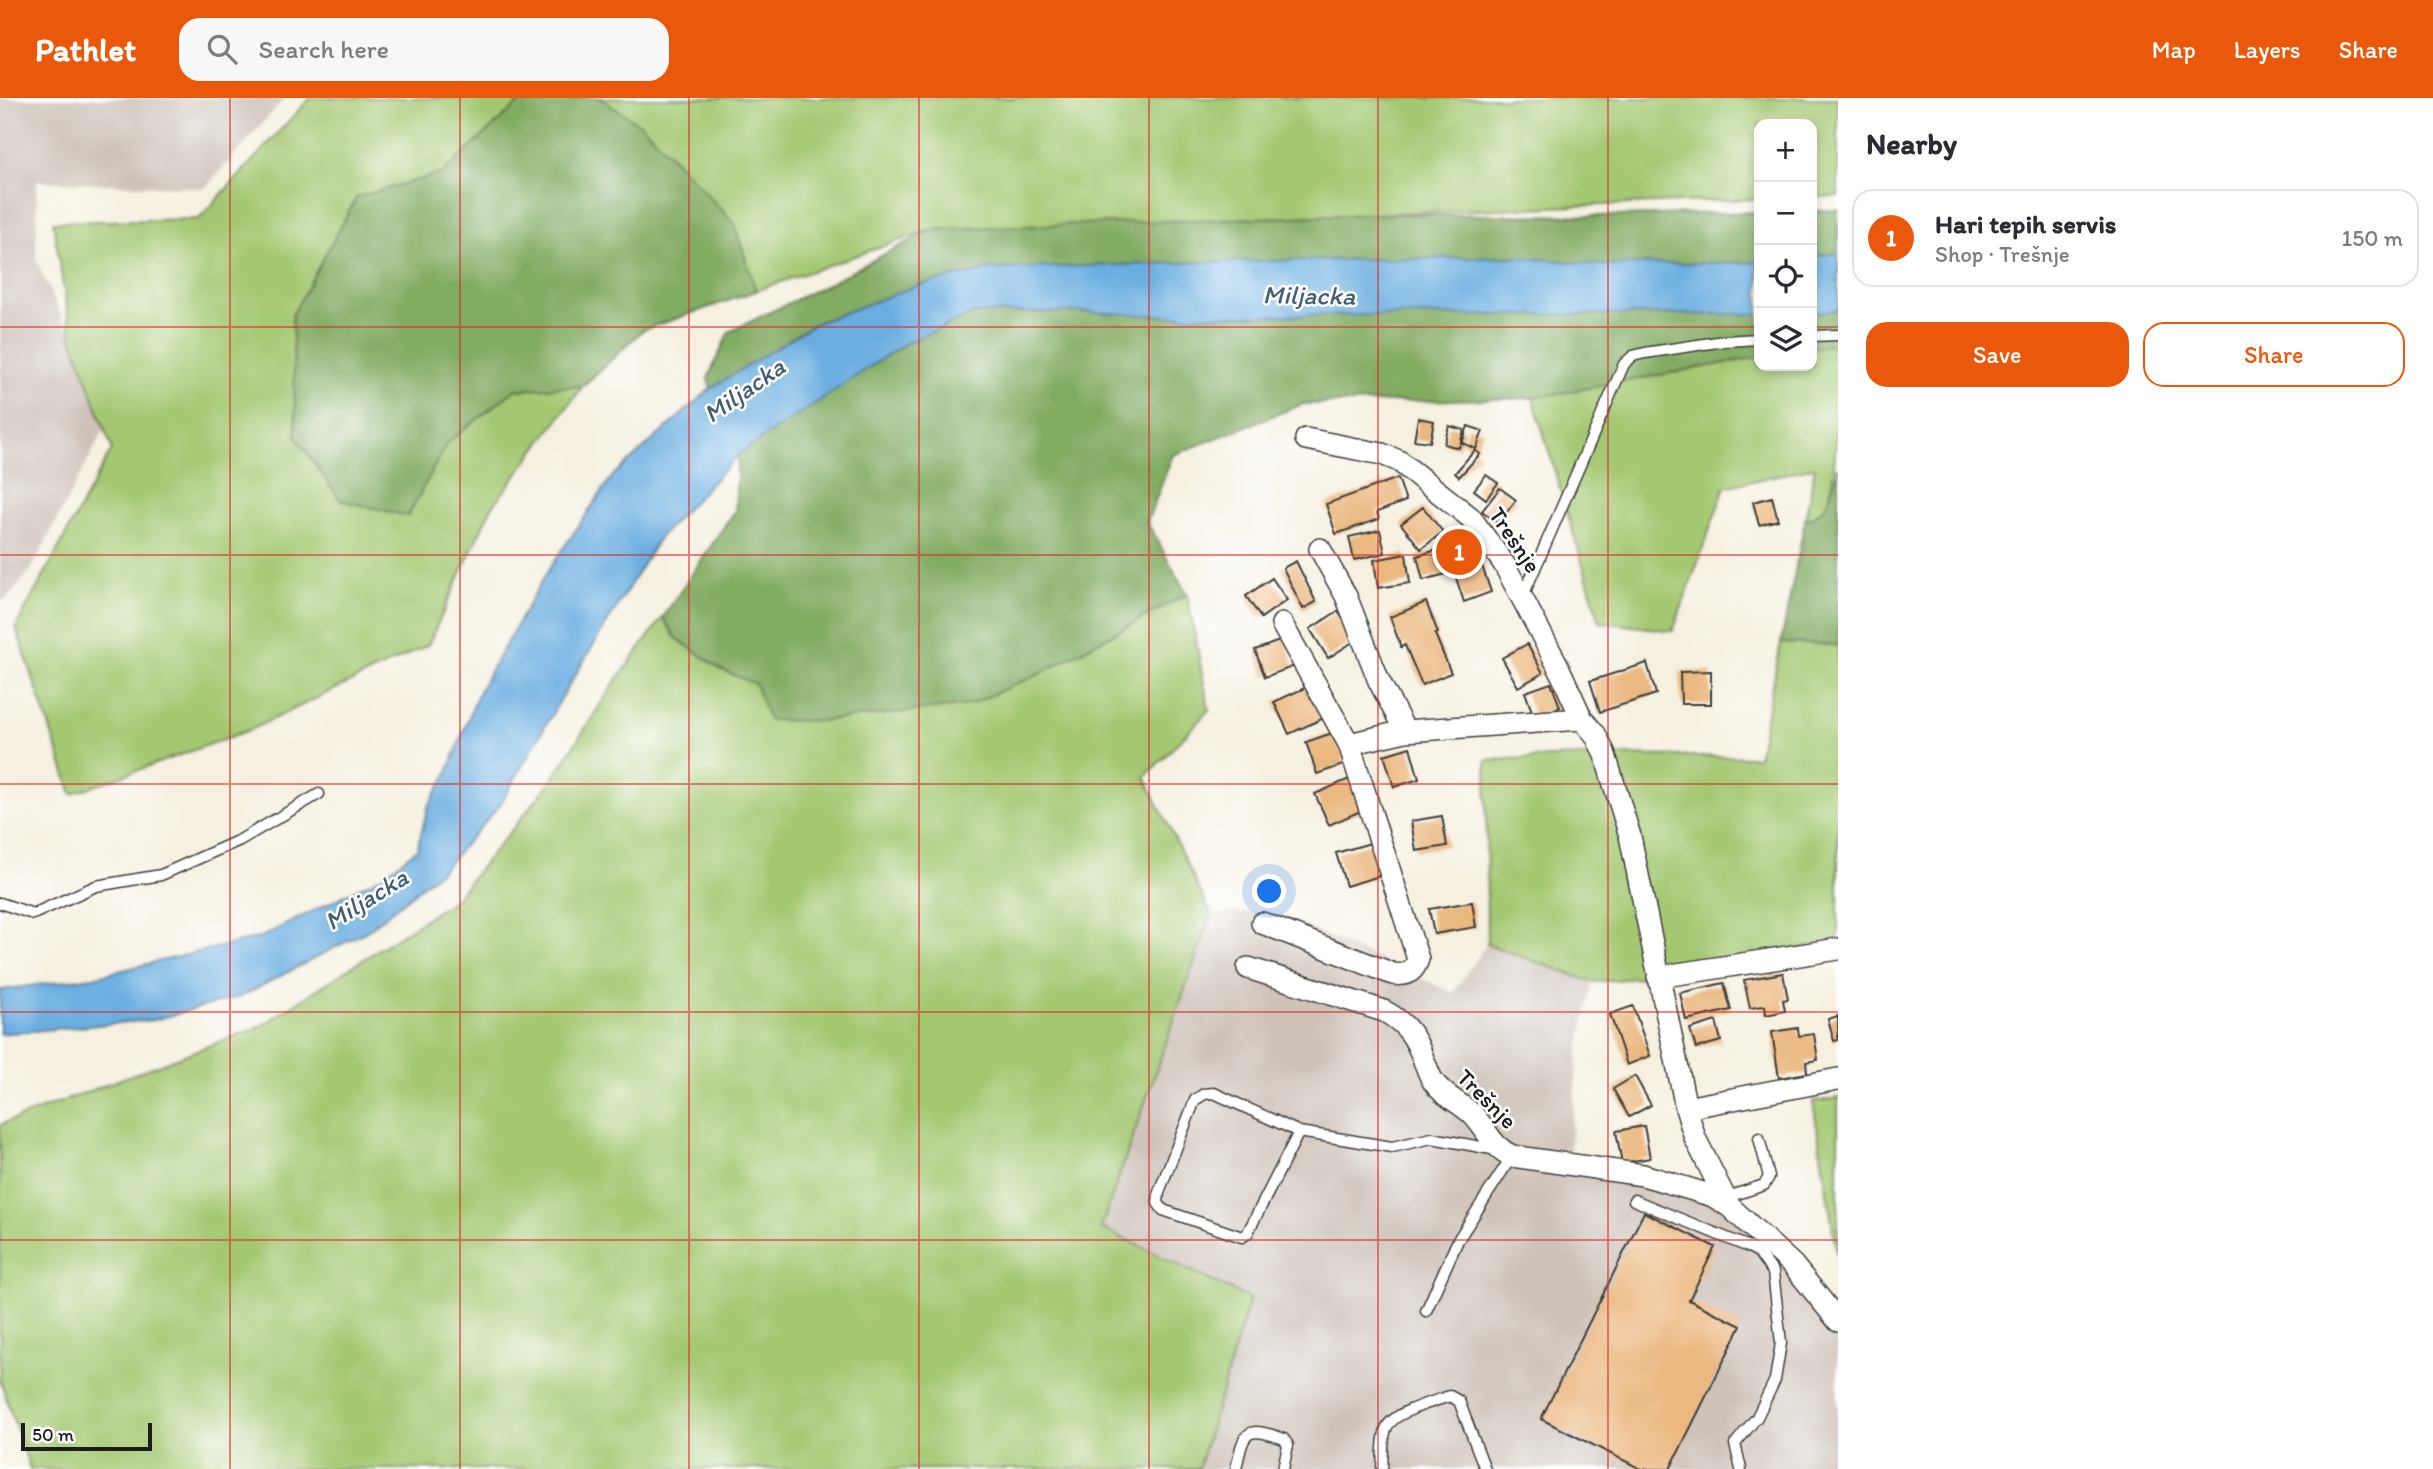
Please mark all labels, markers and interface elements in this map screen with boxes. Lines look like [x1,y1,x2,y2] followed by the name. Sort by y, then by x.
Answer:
[179,18,669,81] search box
[35,30,137,69] text: Pathlet
[203,30,241,68] icon: search
[259,33,389,65] text: Search here
[2152,35,2196,64] text: Map
[2234,35,2301,64] text: Layers
[2339,35,2398,64] text: Share
[1754,119,1817,371] map controls
[1754,119,1817,182] button: +
[1866,125,1957,162] text: Nearby
[1754,182,1817,245] button: −
[1935,208,2116,240] text: Hari tepih servis
[1886,224,1896,252] text: 1
[2342,224,2403,252] text: 150 m
[1935,240,2070,268] text: Shop · Trešnje
[1754,245,1817,308] button: locate
[1262,278,1356,312] water label: Miljacka
[1754,308,1817,371] button: layers
[1866,322,2129,387] button: Save
[2143,322,2405,387] button: Share
[697,350,792,430] water label: Miljacka
[1483,501,1548,578] street label: Trešnje
[1436,526,1482,578] pin: 1
[318,861,414,937] water label: Miljacka
[1252,874,1286,908] your location
[1451,1062,1524,1135] street label: Trešnje
[21,1420,152,1452] scale bar
[32,1423,74,1446] text: 50 m

